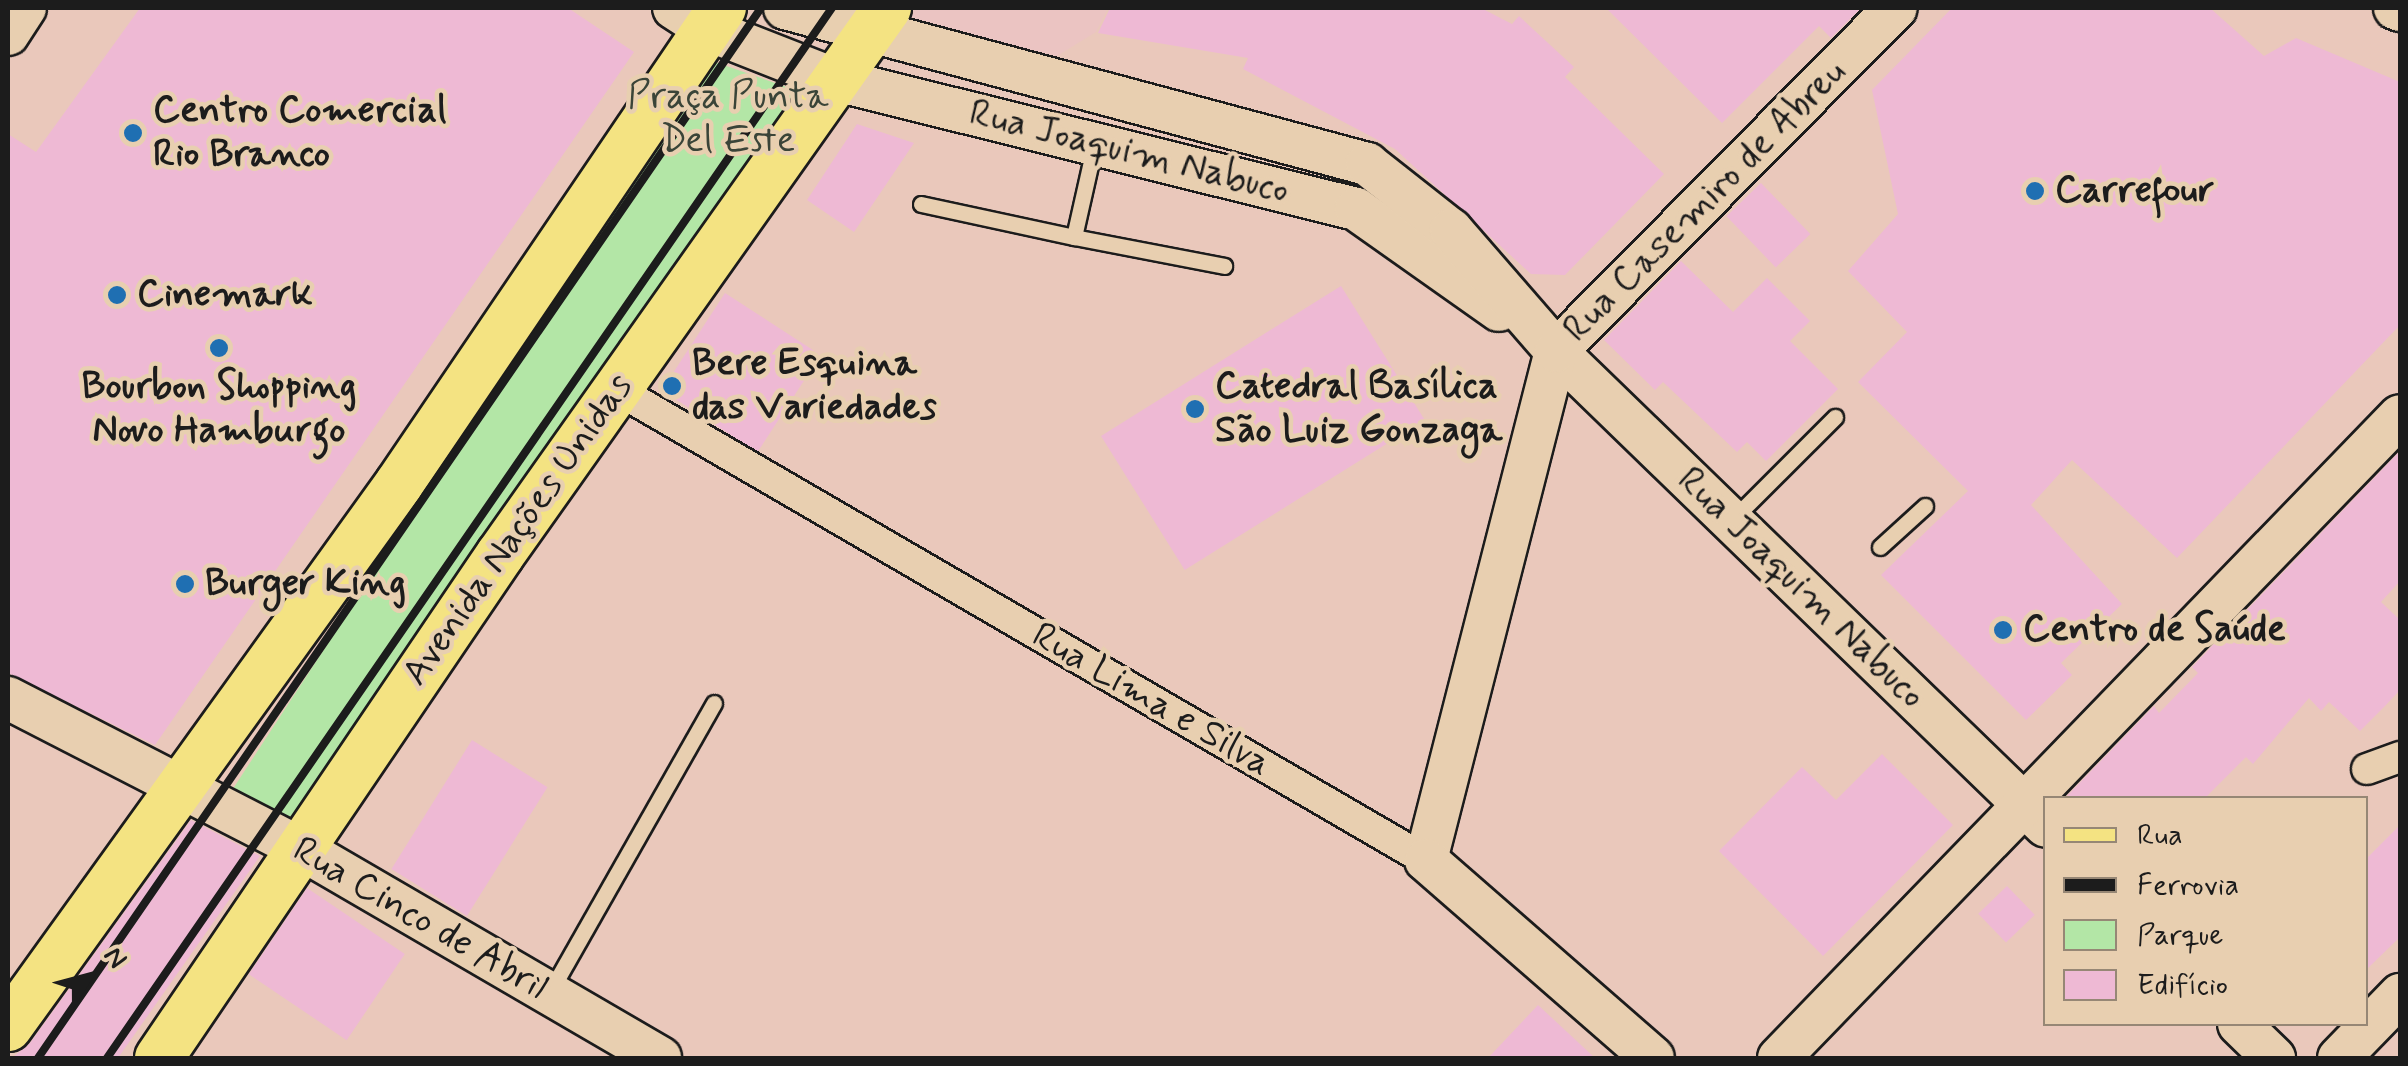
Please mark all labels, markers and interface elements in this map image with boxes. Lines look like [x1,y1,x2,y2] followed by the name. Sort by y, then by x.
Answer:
[1553,49,1857,353] street label: Rua Casemiro de Abreu
[628,74,828,163] park label: Praça Punta Del Este
[153,88,446,178] place label: Centro Comercial Rio Branco
[960,89,1298,215] street label: Rua Joaquim Nabuco
[122,122,144,144] marker: Centro Comercial Rio Branco
[2055,168,2214,214] place label: Carrefour
[2024,180,2046,202] marker: Carrefour
[137,272,313,318] place label: Cinemark
[106,284,128,306] marker: Cinemark
[208,337,230,359] marker: Bourbon Shopping Novo Hamburgo
[692,341,931,430] place label: Bere Esquina das Variedades
[81,364,357,454] place label: Bourbon Shopping Novo Hamburgo
[1215,364,1502,454] place label: Catedral Basílica São Luiz Gonzaga
[393,365,643,695] street label: Avenida Nações Unidas
[661,375,683,397] marker: Bere Esquina das Variedades
[1184,398,1206,420] marker: Catedral Basílica São Luiz Gonzaga
[1664,455,1938,721] street label: Rua Joaquim Nabuco
[205,561,401,607] place label: Burger King
[174,573,196,595] marker: Burger King
[2023,607,2288,653] place label: Centro de Saúde
[1024,613,1278,787] street label: Rua Lima e Silva
[1992,619,2014,641] marker: Centro de Saúde
[2043,796,2368,1026] legend
[2137,816,2183,855] text: Rua
[284,827,556,1011] street label: Rua Cinco de Abril
[2137,866,2239,905] text: Ferrovia
[2137,916,2223,955] text: Parque
[40,926,140,1026] north arrow
[94,940,135,976] text: N
[2137,966,2228,1005] text: Edifício

